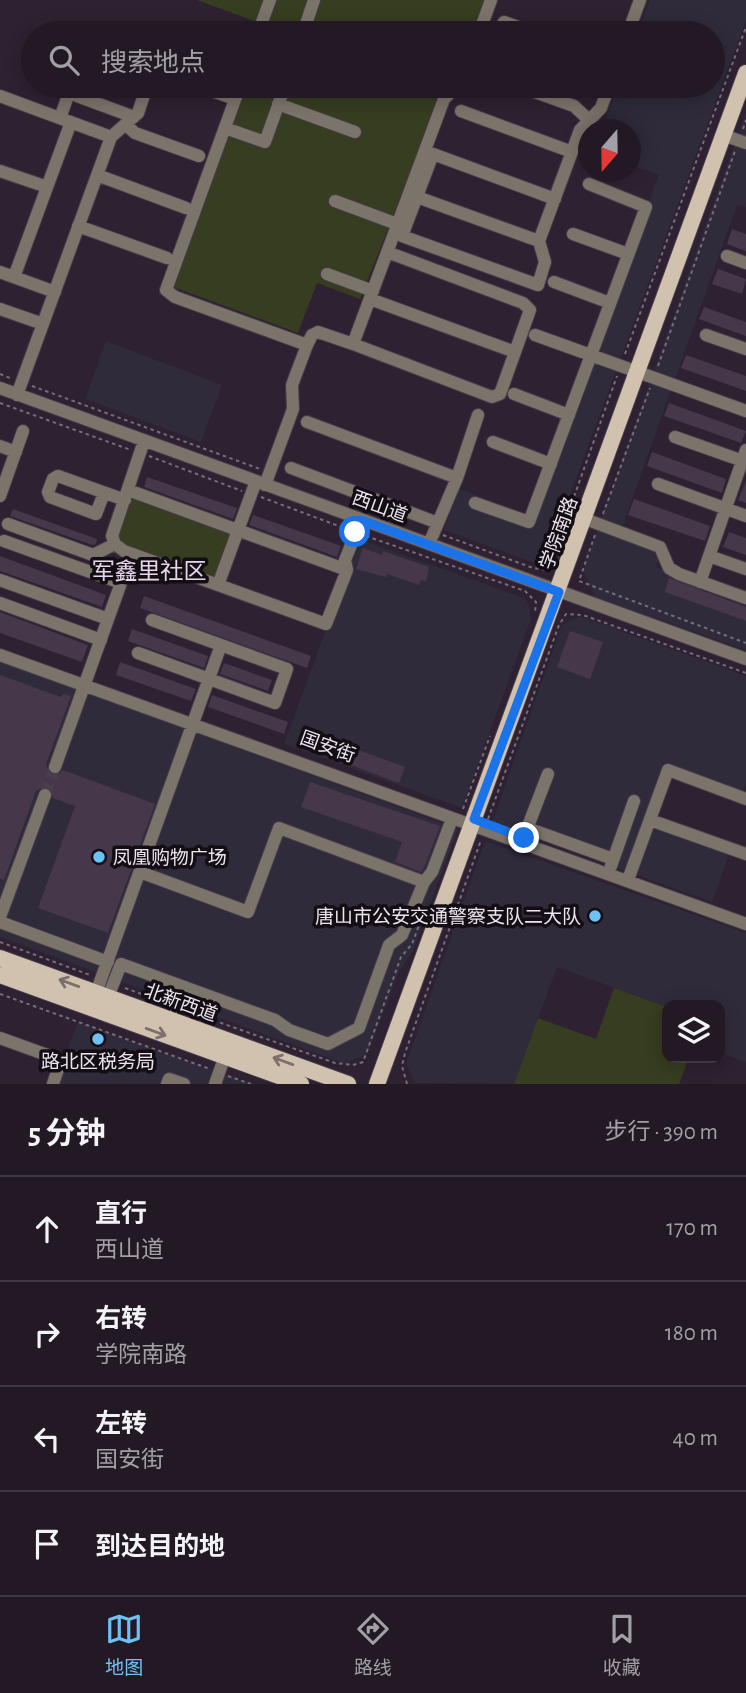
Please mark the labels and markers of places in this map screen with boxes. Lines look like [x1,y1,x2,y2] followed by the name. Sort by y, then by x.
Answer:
[113,848,227,868] place label: 凤凰购物广场
[91,849,107,865] marker: 凤凰购物广场
[315,906,581,927] place label: 唐山市公安交通警察支队二大队
[587,908,603,924] marker: 唐山市公安交通警察支队二大队
[90,1031,106,1047] marker: 路北区税务局
[41,1052,155,1072] place label: 路北区税务局

